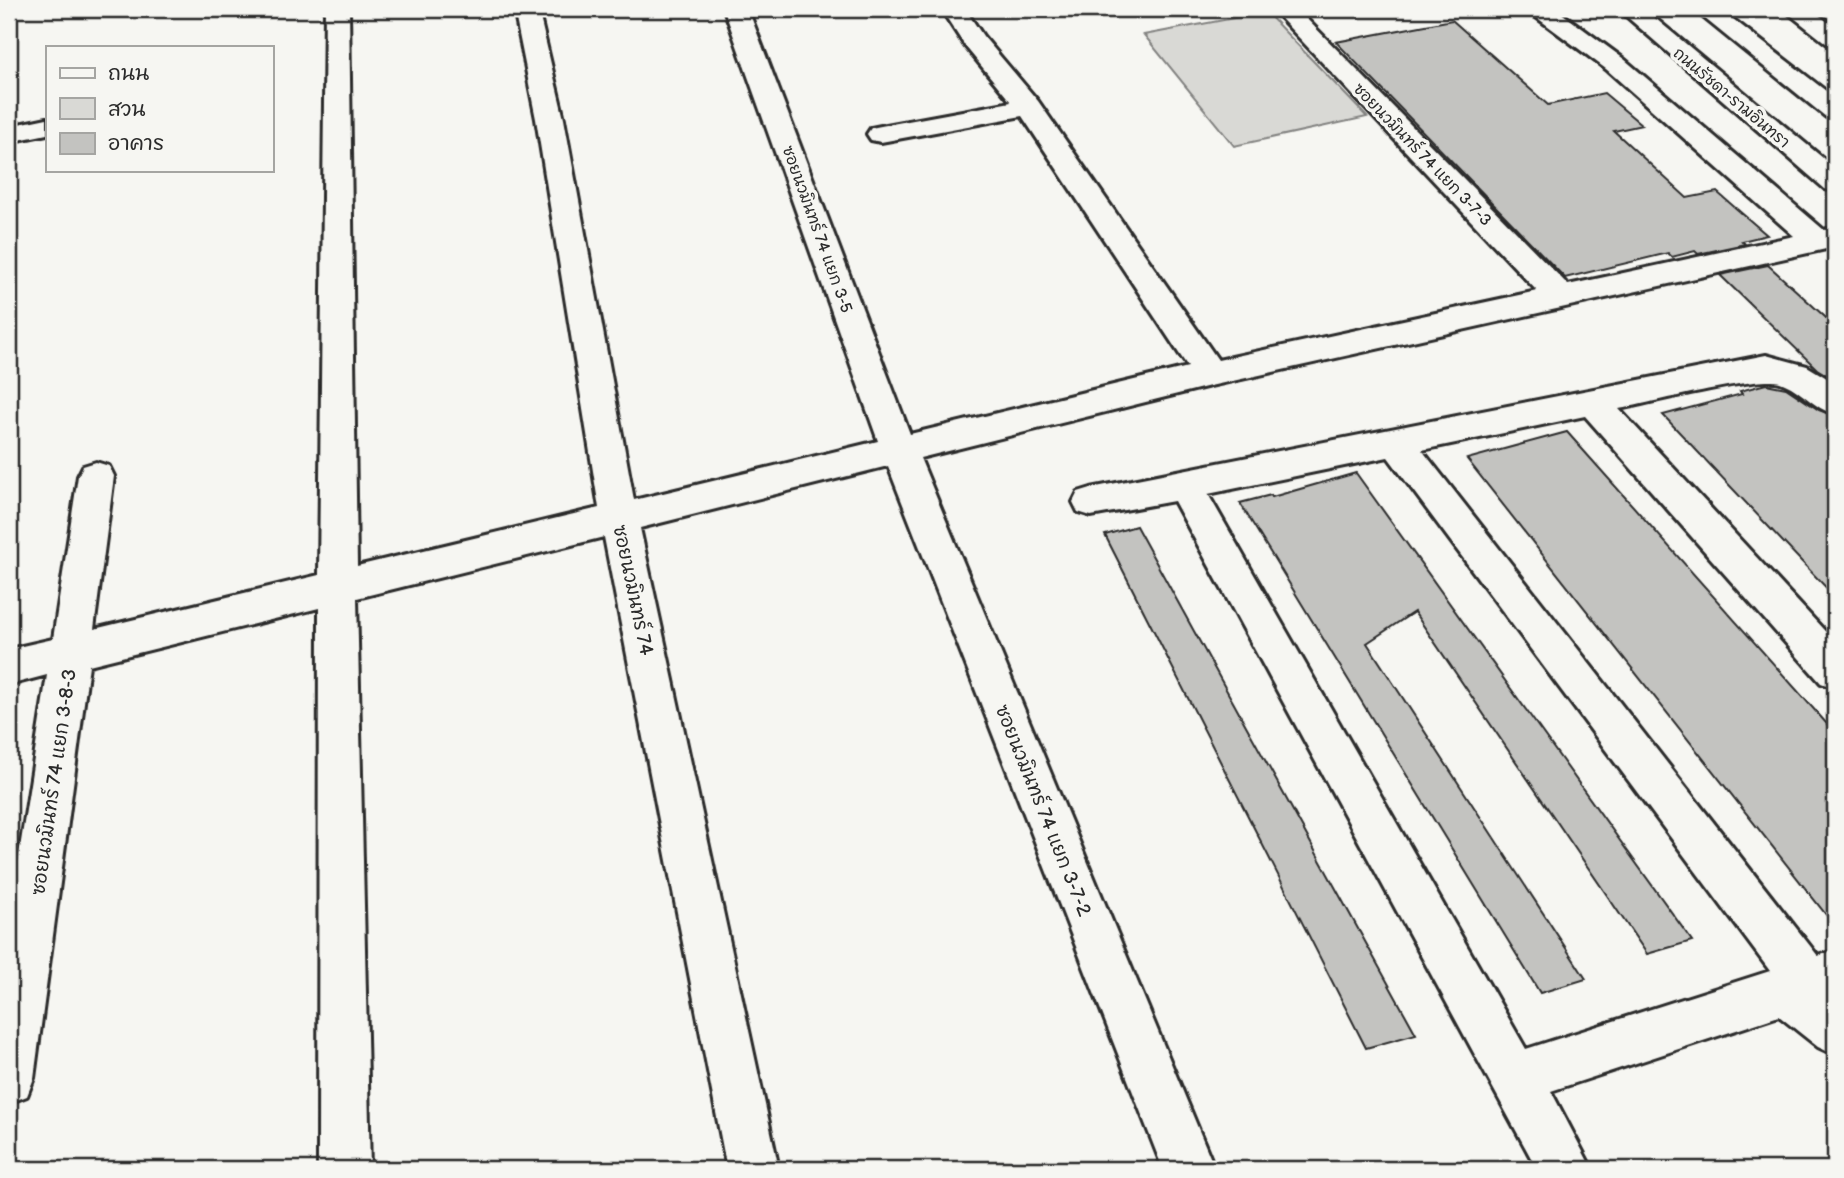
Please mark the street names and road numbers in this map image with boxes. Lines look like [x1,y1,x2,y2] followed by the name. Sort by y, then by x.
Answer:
[1669,42,1794,152] street label: ถนนรัชดา-รามอินทรา
[1349,78,1497,230] street label: ซอยนวมินทร์ 74 แยก 3-7-3
[778,142,858,316] street label: ซอยนวมินทร์ 74 แยก 3-5
[607,523,660,658] street label: ซอยนวมินทร์ 74
[25,667,82,897] street label: ซอยนวมินทร์ 74 แยก 3-8-3
[990,701,1098,920] street label: ซอยนวมินทร์ 74 แยก 3-7-2

